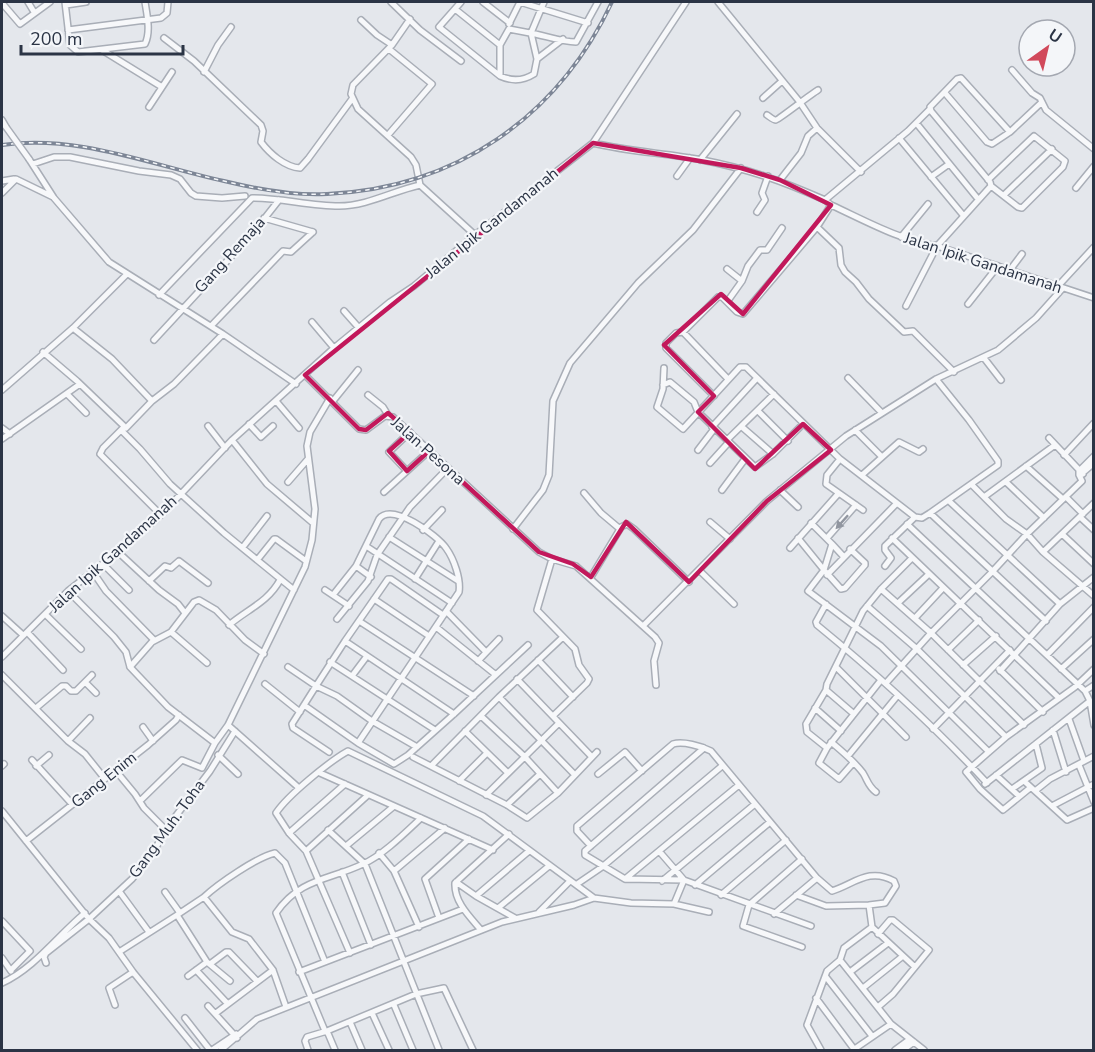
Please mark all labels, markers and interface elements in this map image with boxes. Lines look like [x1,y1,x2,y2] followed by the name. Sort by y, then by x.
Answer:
[21,18,183,56] scale bar
[1017,18,1077,78] north arrow
[1044,24,1066,49] text: U
[30,27,82,51] text: 200 m
[420,162,563,284] street label: Jalan Ipik Gandamanah
[190,212,270,298] street label: Gang Remaja
[900,227,1065,299] street label: Jalan Ipik Gandamanah
[386,411,470,490] street label: Jalan Pesona
[44,491,182,618] street label: Jalan Ipik Gandamanah
[836,514,849,529] one-way arrow
[67,747,141,813] street label: Gang Enim
[124,775,210,883] street label: Gang Muh. Toha

